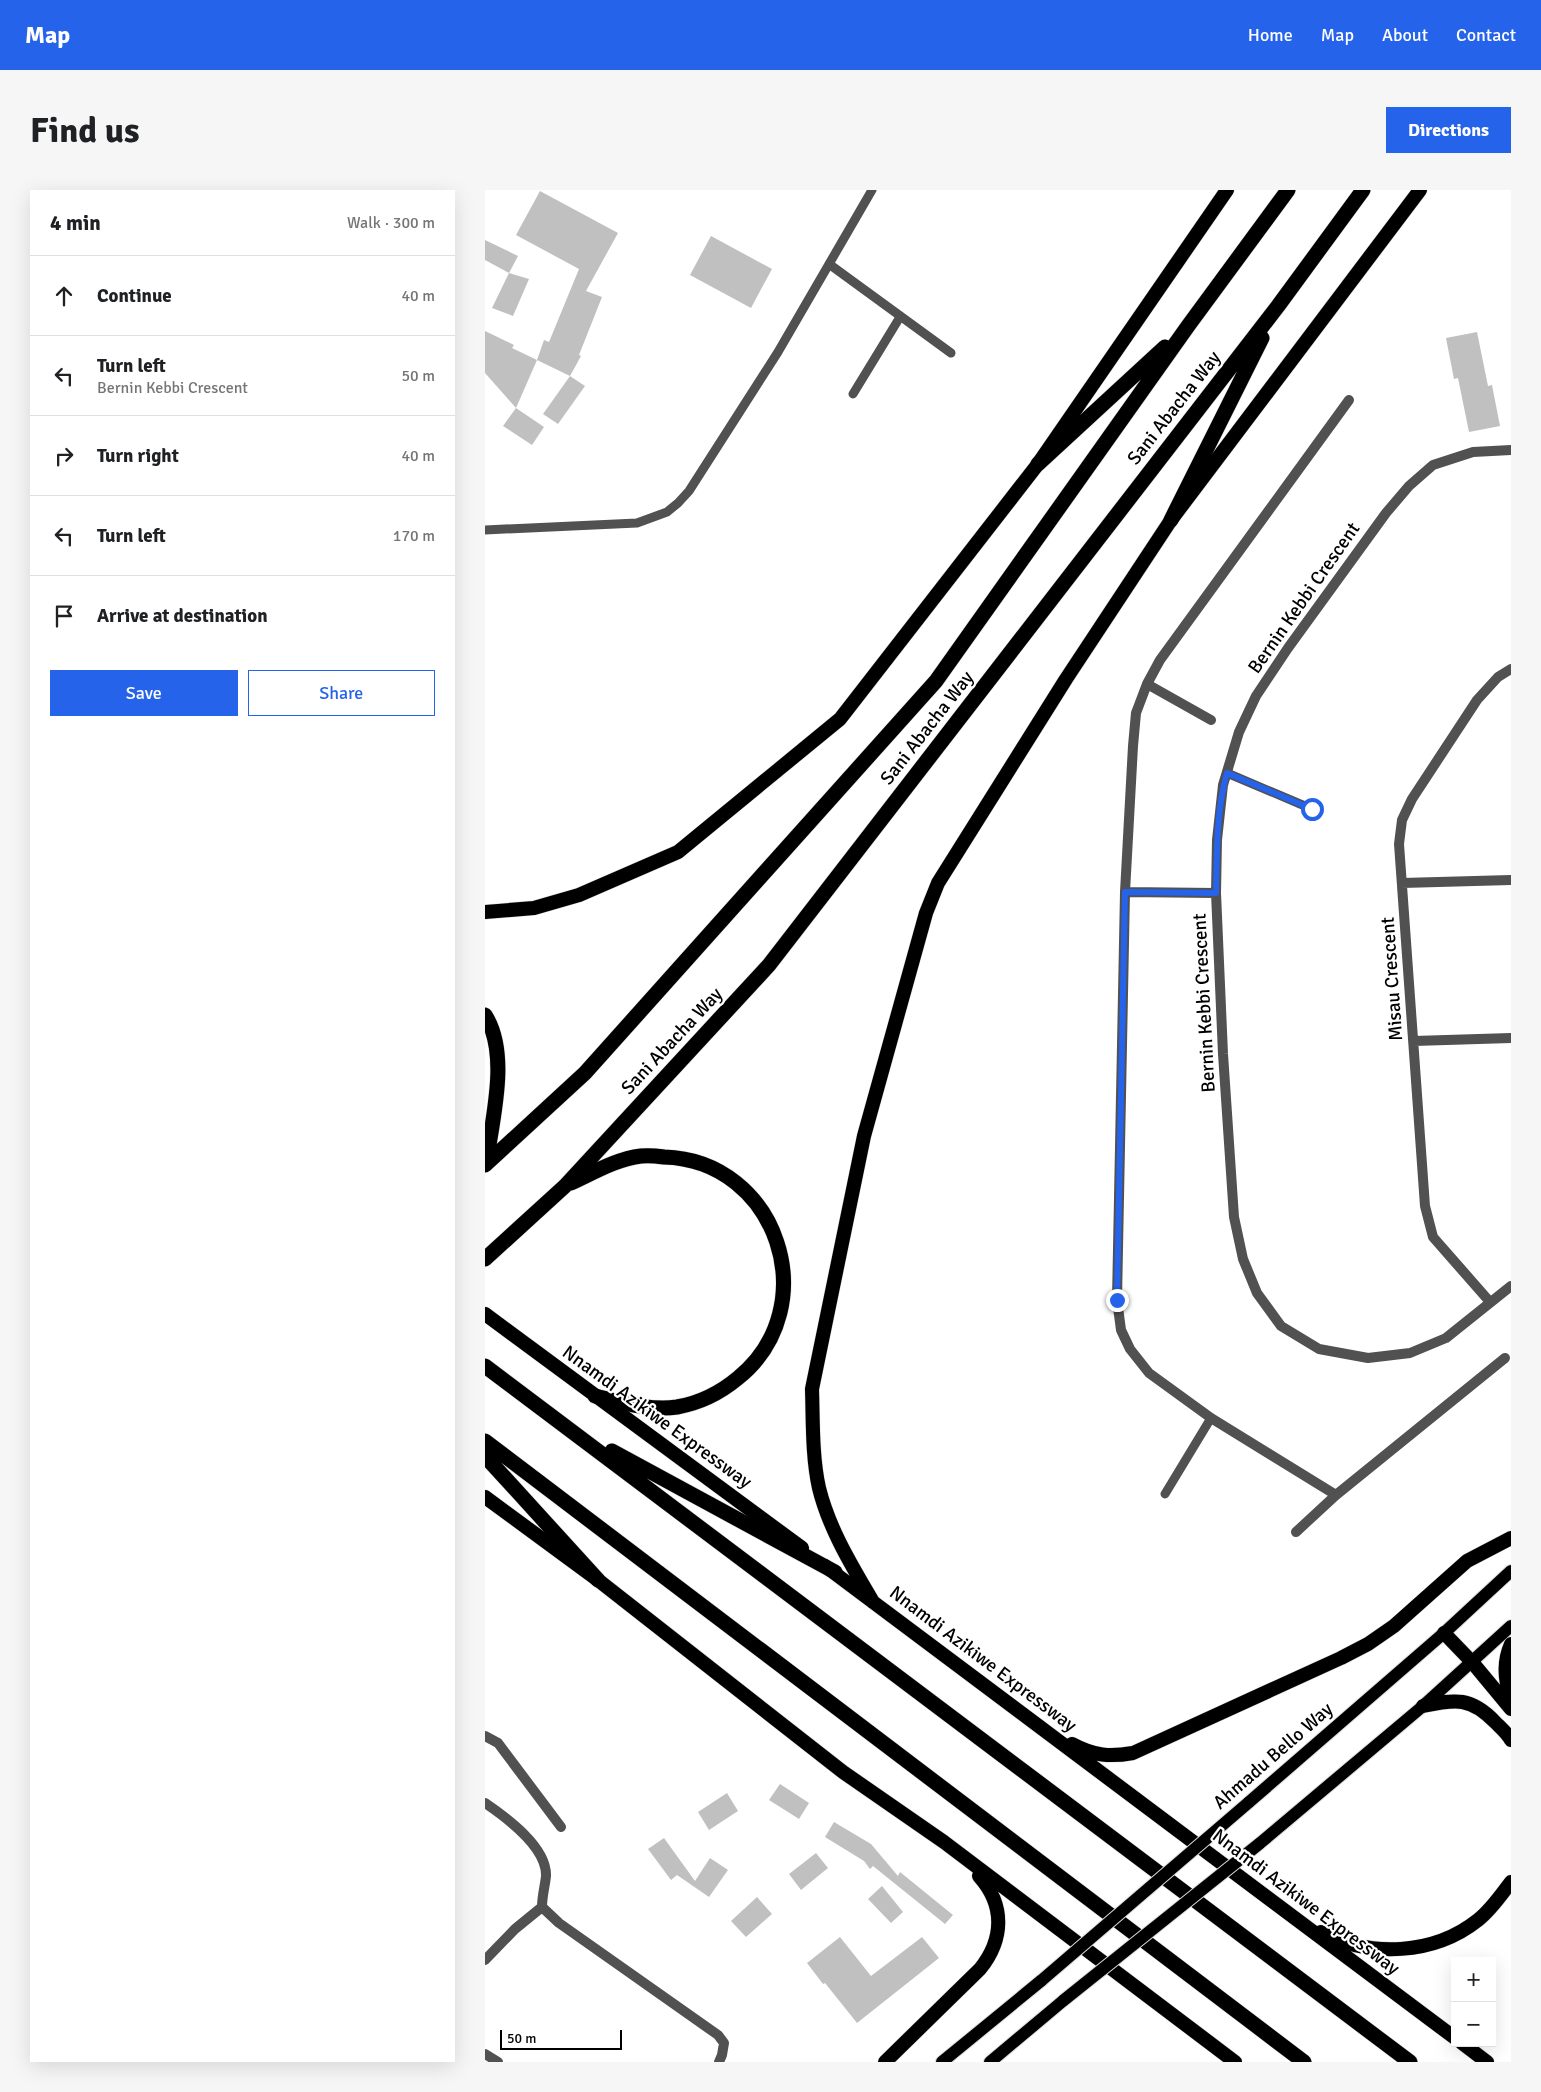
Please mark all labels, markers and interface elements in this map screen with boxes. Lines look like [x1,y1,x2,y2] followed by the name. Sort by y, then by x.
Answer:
[25,20,70,50] text: Map
[1248,24,1293,46] text: Home
[1321,24,1354,46] text: Map
[1382,24,1428,46] text: About
[1456,24,1516,46] text: Contact
[1386,107,1511,153] button: Directions
[30,109,140,152] text: Find us
[50,210,101,236] text: 4 min
[347,213,435,233] text: Walk · 300 m
[50,282,78,310] icon: ahead
[97,284,172,308] text: Continue
[401,286,435,306] text: 40 m
[1122,346,1226,470] street label: Sani Abacha Way
[97,354,166,378] text: Turn left
[50,362,78,390] icon: left
[401,366,435,386] text: 50 m
[97,378,248,398] text: Bernin Kebbi Crescent
[50,442,78,470] icon: right
[97,444,179,468] text: Turn right
[401,446,435,466] text: 40 m
[1243,517,1365,678] street label: Bernin Kebbi Crescent
[50,522,78,550] icon: left
[97,524,166,548] text: Turn left
[393,526,435,546] text: 170 m
[50,602,78,630] icon: arrive
[97,604,268,628] text: Arrive at destination
[875,666,979,790] street label: Sani Abacha Way
[50,670,238,716] button: Save
[248,670,435,716] button: Share
[1301,798,1324,821] route start
[1187,913,1221,1093] street label: Bernin Kebbi Crescent
[1376,916,1408,1042] street label: Misau Crescent
[616,982,728,1100] street label: Sani Abacha Way
[1106,1289,1129,1312] route end
[558,1340,756,1494] street label: Nnamdi Azikiwe Expressway
[885,1581,1081,1737] street label: Nnamdi Azikiwe Expressway
[1208,1697,1338,1815] street label: Ahmadu Bello Way
[1208,1824,1404,1980] street label: Nnamdi Azikiwe Expressway
[1451,1957,1496,2047] map controls
[1451,1957,1496,2002] button: +
[1451,2002,1496,2047] button: −
[500,2027,623,2050] scale bar
[507,2030,536,2047] text: 50 m

